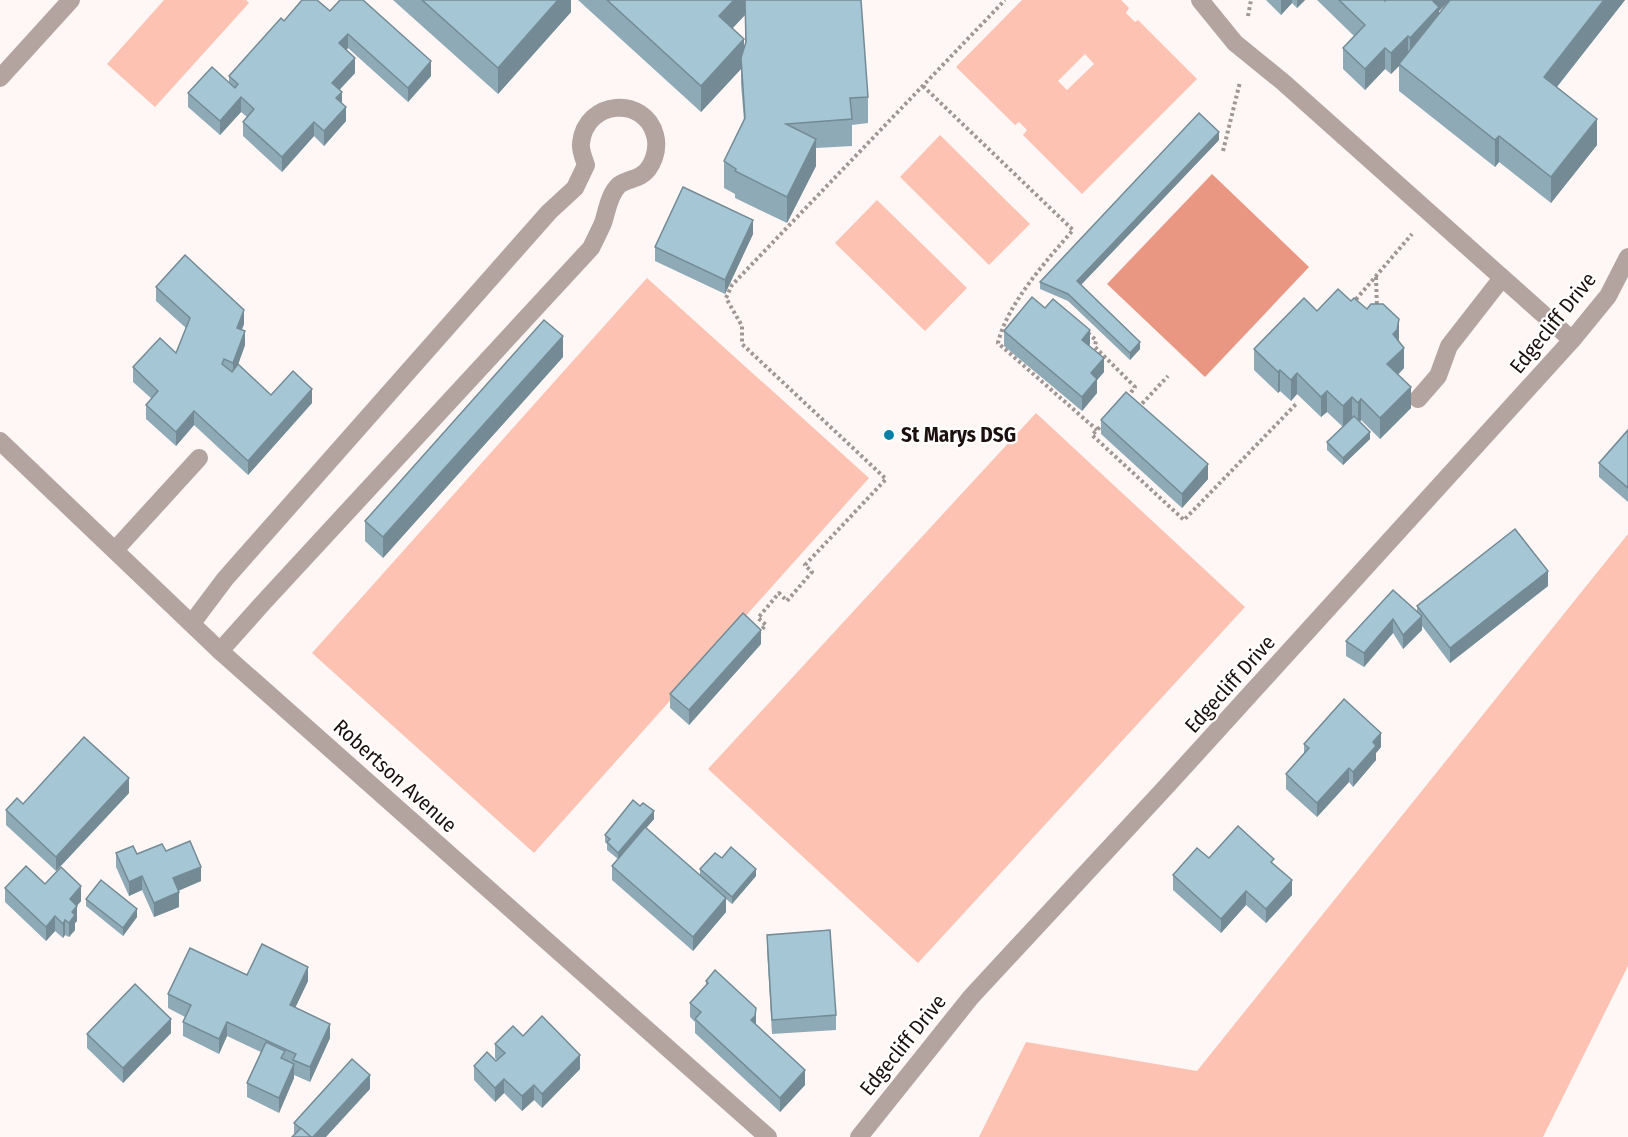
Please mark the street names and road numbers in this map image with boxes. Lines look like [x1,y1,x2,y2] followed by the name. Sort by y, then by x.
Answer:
[1504,267,1602,379] street label: Edgecliff Drive
[1179,630,1281,738] street label: Edgecliff Drive
[328,714,462,838] street label: Robertson Avenue
[854,989,952,1101] street label: Edgecliff Drive

